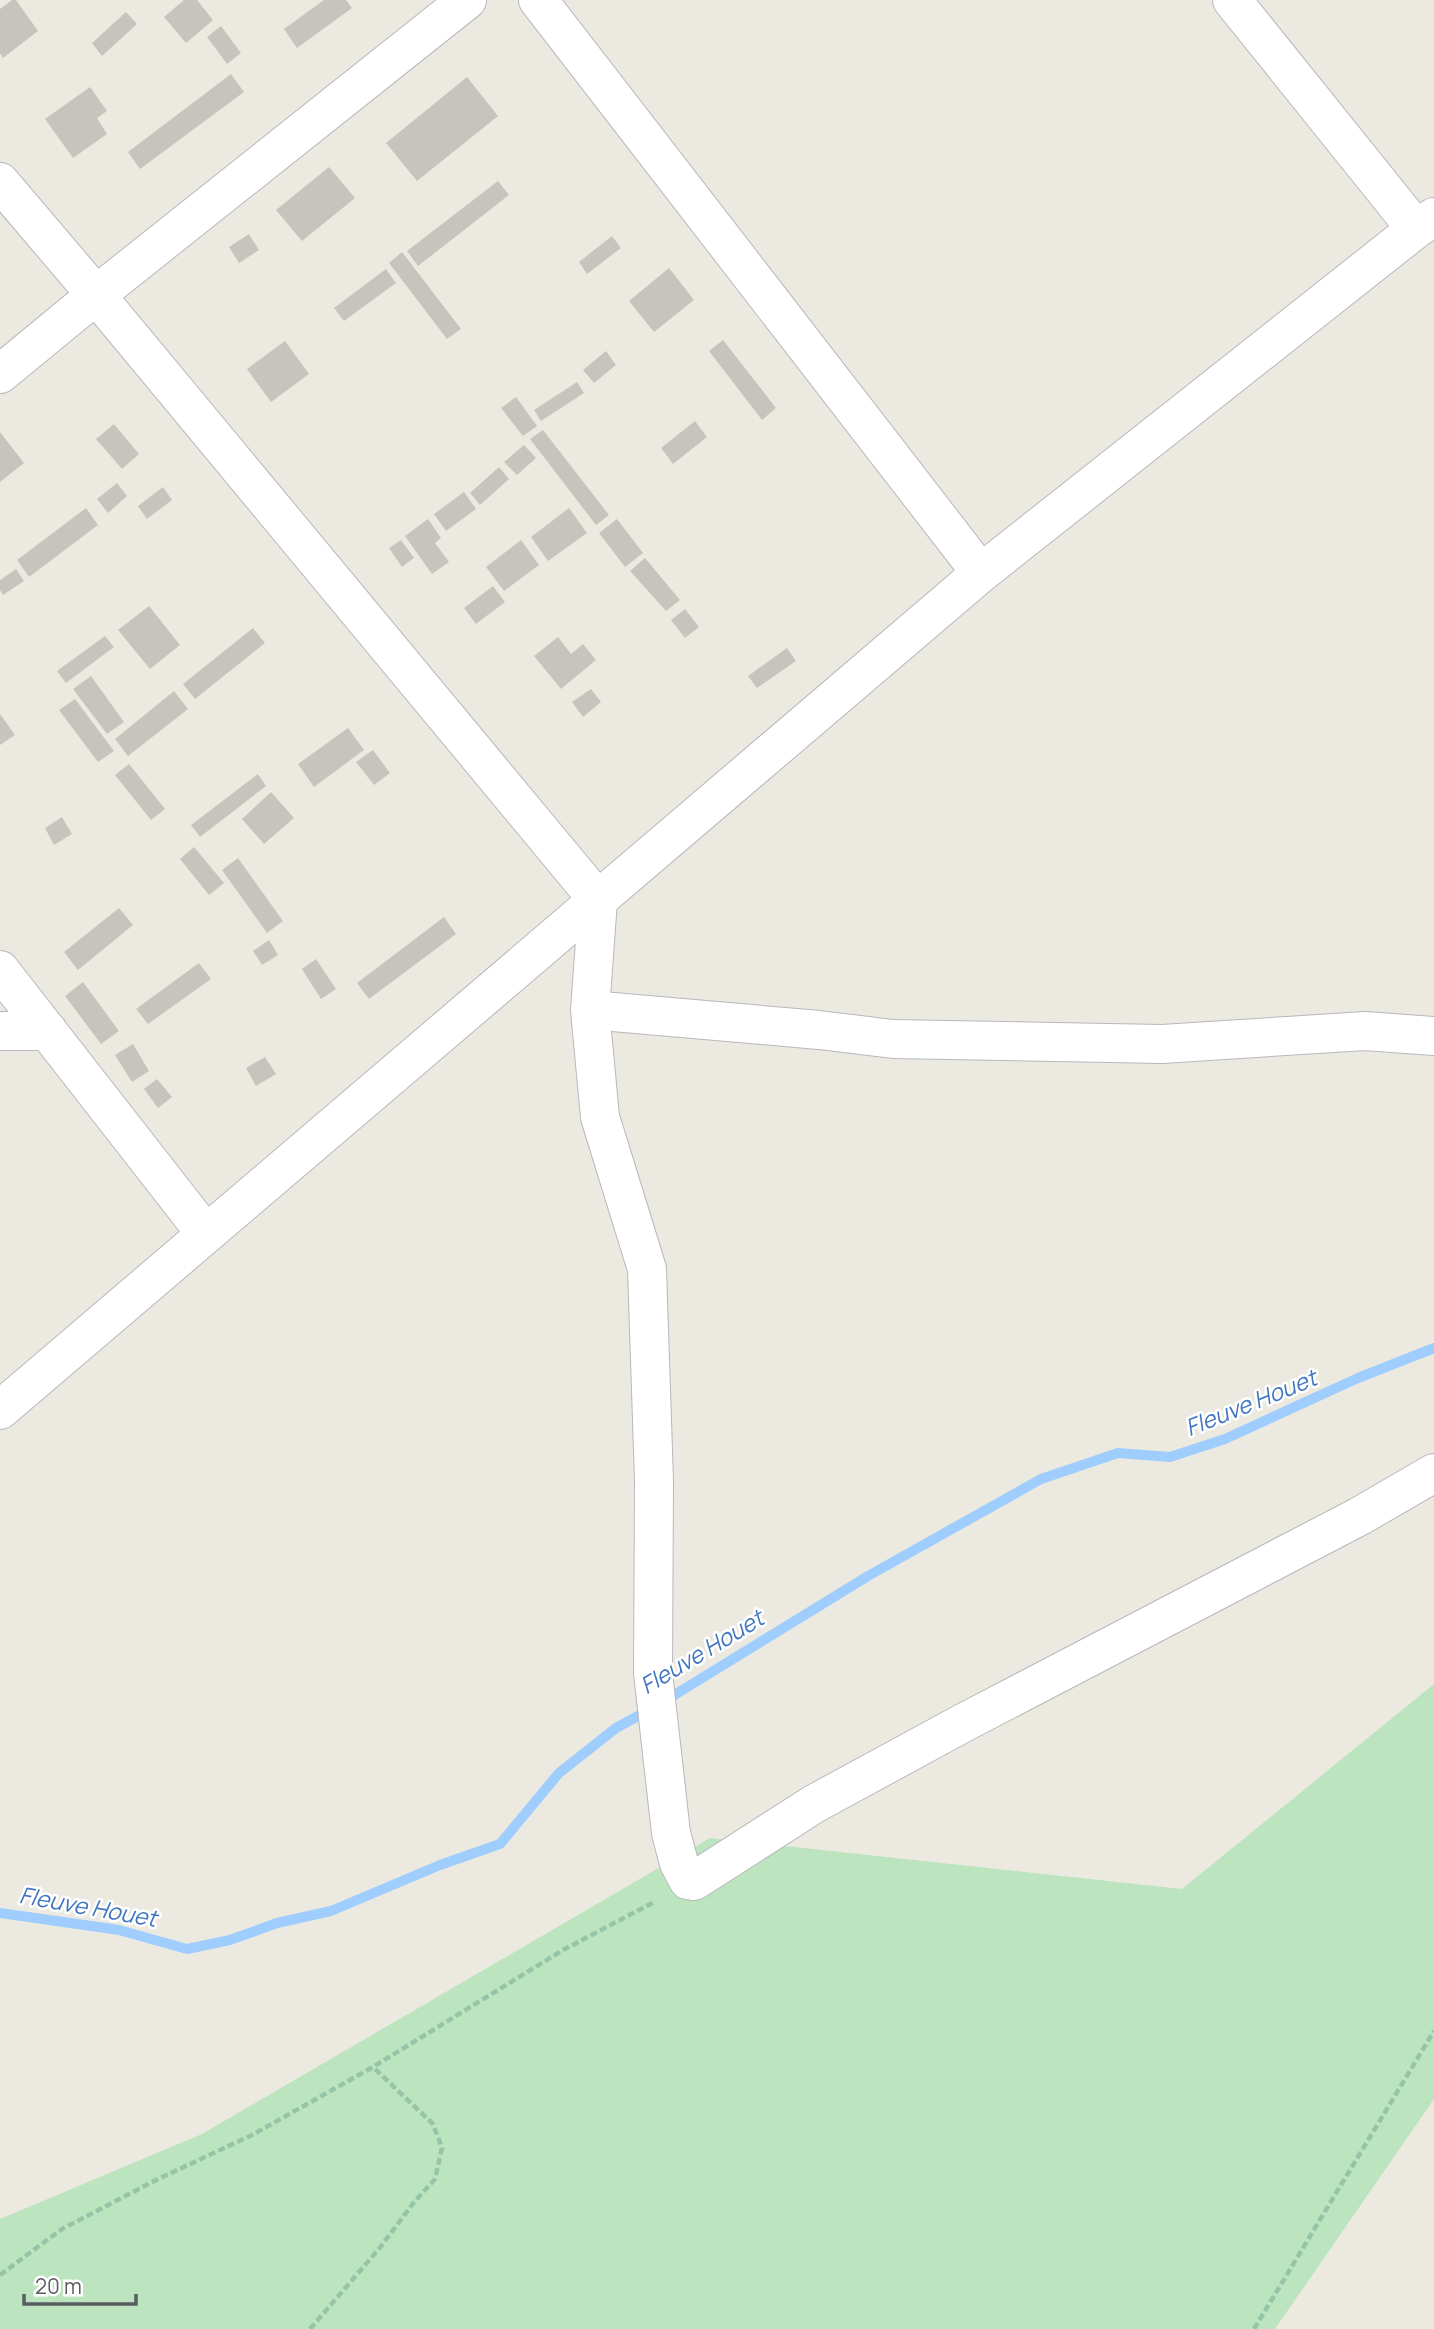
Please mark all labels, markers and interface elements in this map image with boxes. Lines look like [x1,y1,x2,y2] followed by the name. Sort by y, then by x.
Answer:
[1180,1360,1324,1443] water label: Fleuve Houet
[634,1600,772,1701] water label: Fleuve Houet
[17,1878,162,1934] water label: Fleuve Houet
[24,2262,136,2306] scale bar
[35,2272,82,2300] text: 20 m

